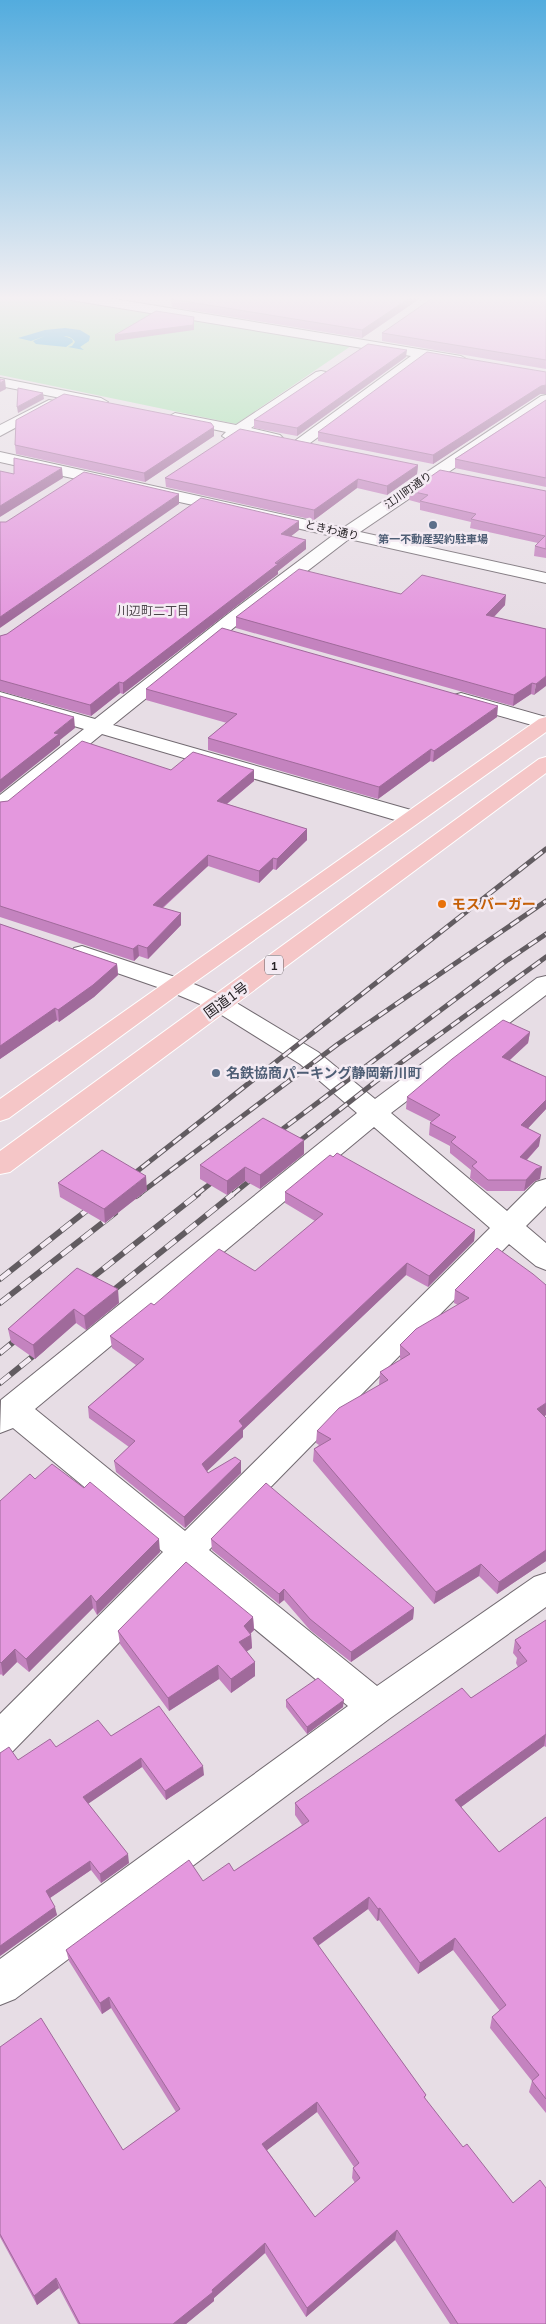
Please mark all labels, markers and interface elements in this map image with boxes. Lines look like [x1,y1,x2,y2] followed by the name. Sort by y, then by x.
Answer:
[381,468,435,512] street label: 江川町通り
[304,517,360,543] street label: ときわ通り
[427,519,439,531] marker: 第一不動産契約駐車場
[378,532,488,546] place label: 第一不動産契約駐車場
[117,603,189,618] district label: 川辺町二丁目
[452,895,536,913] place label: モスバーガー
[436,898,448,910] marker: モスバーガー
[265,956,283,974] road number: 1
[200,978,252,1022] street label: 国道1号
[226,1064,422,1082] place label: 名鉄協商パーキング静岡新川町
[210,1067,222,1079] marker: 名鉄協商パーキング静岡新川町

